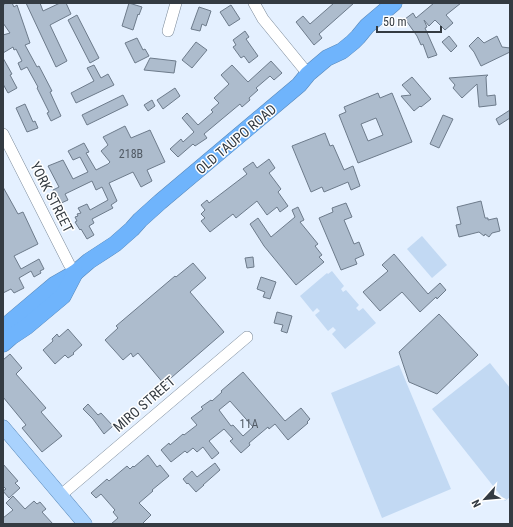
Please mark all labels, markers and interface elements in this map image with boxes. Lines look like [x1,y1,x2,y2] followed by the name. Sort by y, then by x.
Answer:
[377,8,441,34] scale bar
[383,15,407,29] text: 50 m
[193,101,279,177] street label: OLD TAUPO ROAD
[119,147,143,161] house number: 218B
[27,159,77,235] street label: YORK STREET
[110,373,178,435] street label: MIRO STREET
[240,417,258,431] house number: 11A
[465,479,505,519] north arrow
[469,497,484,509] text: N

